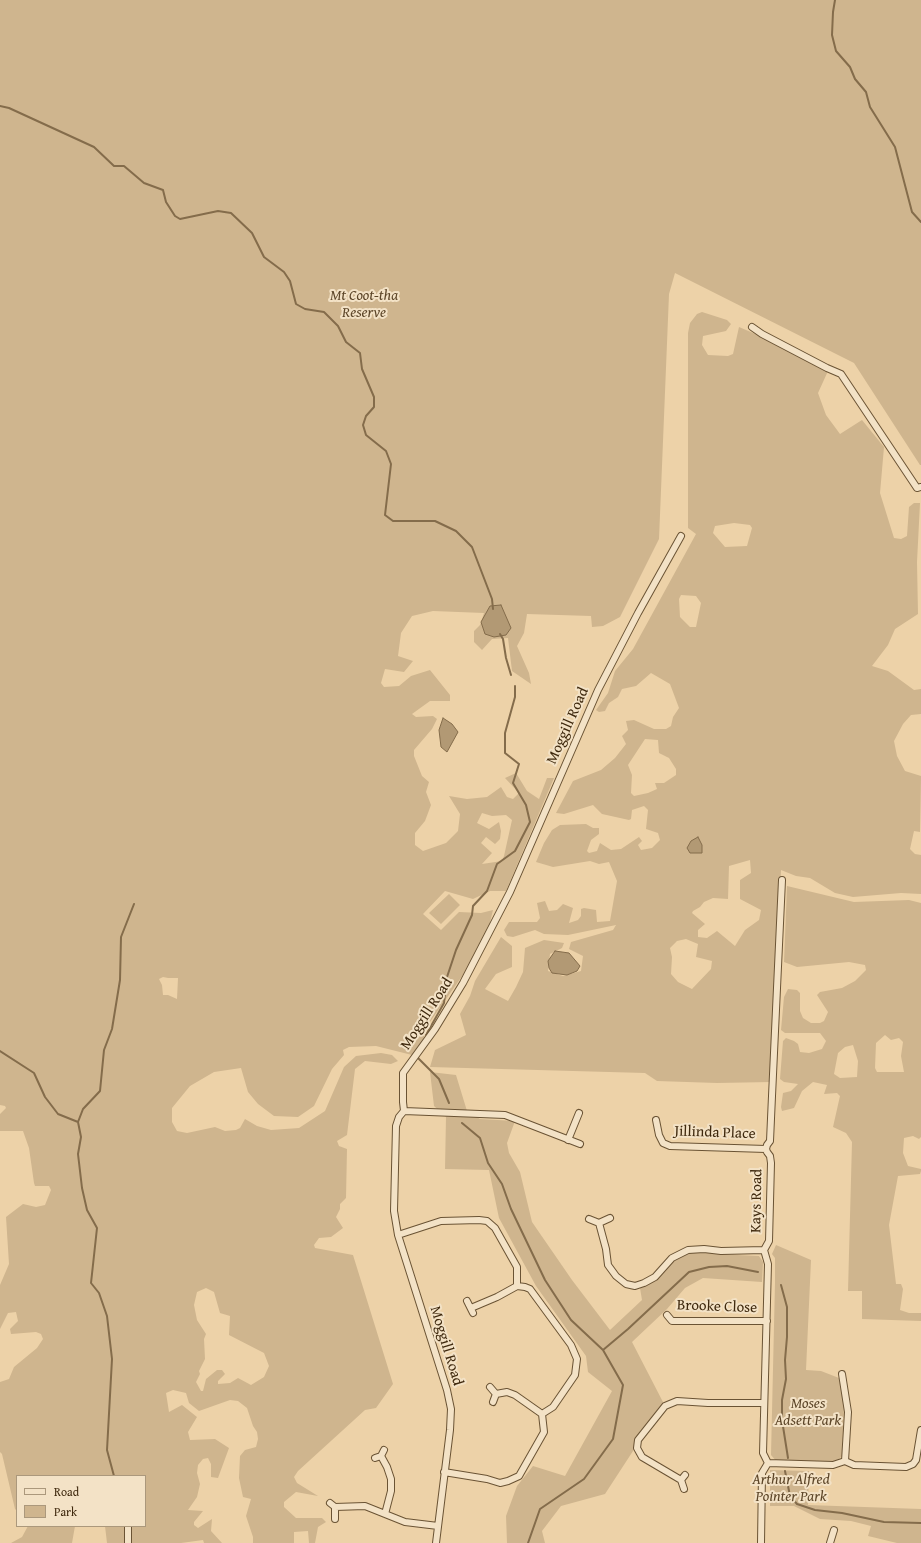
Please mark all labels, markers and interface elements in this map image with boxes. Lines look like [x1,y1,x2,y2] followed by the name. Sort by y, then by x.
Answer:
[330,287,398,322] park label: Mt Coot-tha Reserve
[543,685,593,767] street label: Moggill Road
[397,975,457,1053] street label: Moggill Road
[674,1123,756,1143] street label: Jillinda Place
[747,1169,767,1233] street label: Kays Road
[676,1297,758,1317] street label: Brooke Close
[425,1304,467,1388] street label: Moggill Road
[775,1395,841,1430] park label: Moses Adsett Park
[752,1471,830,1506] park label: Arthur Alfred Pointer Park
[16,1475,146,1527] legend
[54,1483,79,1500] text: Road
[54,1503,77,1520] text: Park

